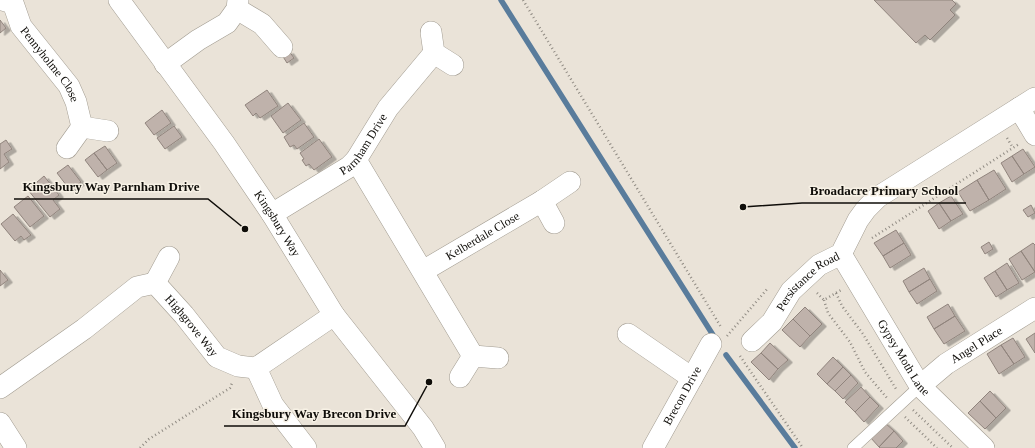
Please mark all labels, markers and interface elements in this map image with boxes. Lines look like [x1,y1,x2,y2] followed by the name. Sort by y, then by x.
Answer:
[17,24,82,104] street label: Pennyholme Close
[337,111,390,178] street label: Parnham Drive
[14,174,208,199] callout: Kingsbury Way Parnham Drive
[802,178,966,203] callout: Broadacre Primary School
[22,179,200,194] text: Kingsbury Way Parnham Drive
[810,183,959,198] text: Broadacre Primary School
[251,188,303,259] street label: Kingsbury Way
[443,209,522,263] street label: Kelberdale Close
[773,249,842,314] street label: Persistance Road
[162,292,221,359] street label: Highgrove Way
[875,317,933,399] street label: Gypsy Moth Lane
[948,323,1005,366] street label: Angel Place
[660,364,704,427] street label: Brecon Drive
[224,401,405,426] callout: Kingsbury Way Brecon Drive
[232,406,397,421] text: Kingsbury Way Brecon Drive

